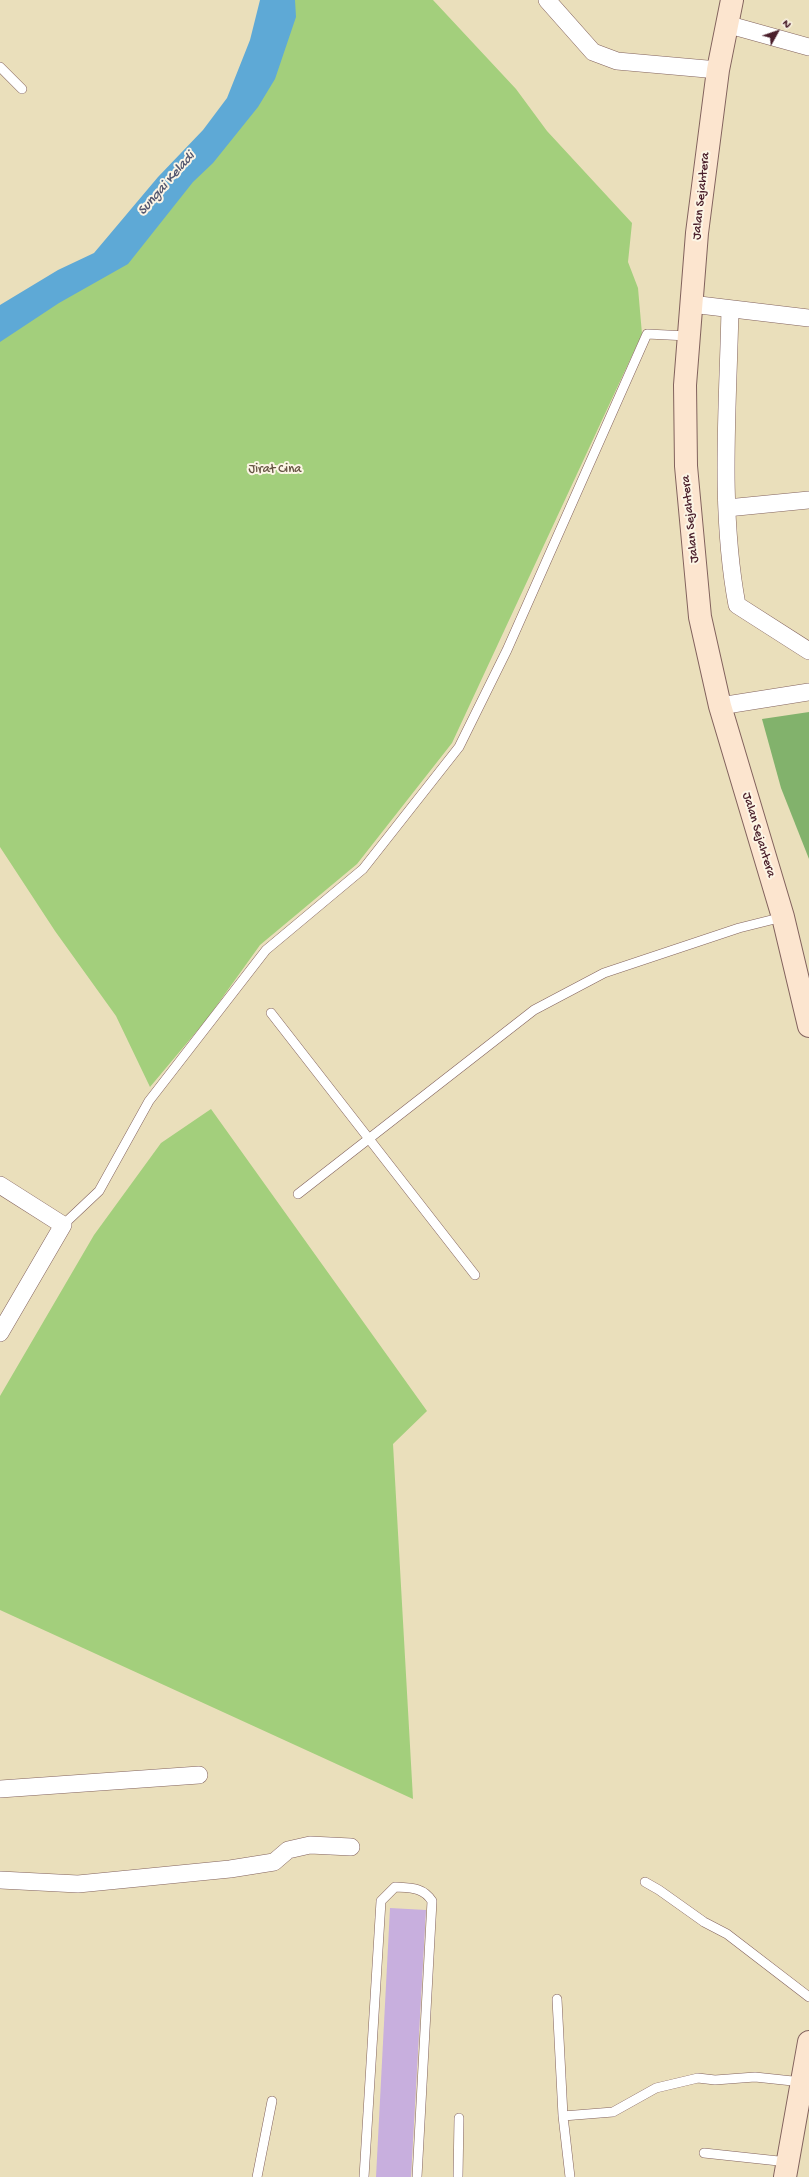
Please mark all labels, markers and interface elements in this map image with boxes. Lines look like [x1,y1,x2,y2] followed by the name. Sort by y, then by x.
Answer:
[757,12,797,52] north arrow
[779,18,793,31] text: N
[135,149,199,219] water label: Sungai Keladi
[690,151,714,241] street label: Jalan Sejahtera
[248,462,302,478] park label: Jirat Cina
[679,474,703,564] street label: Jalan Sejahtera
[738,791,778,879] street label: Jalan Sejahtera

